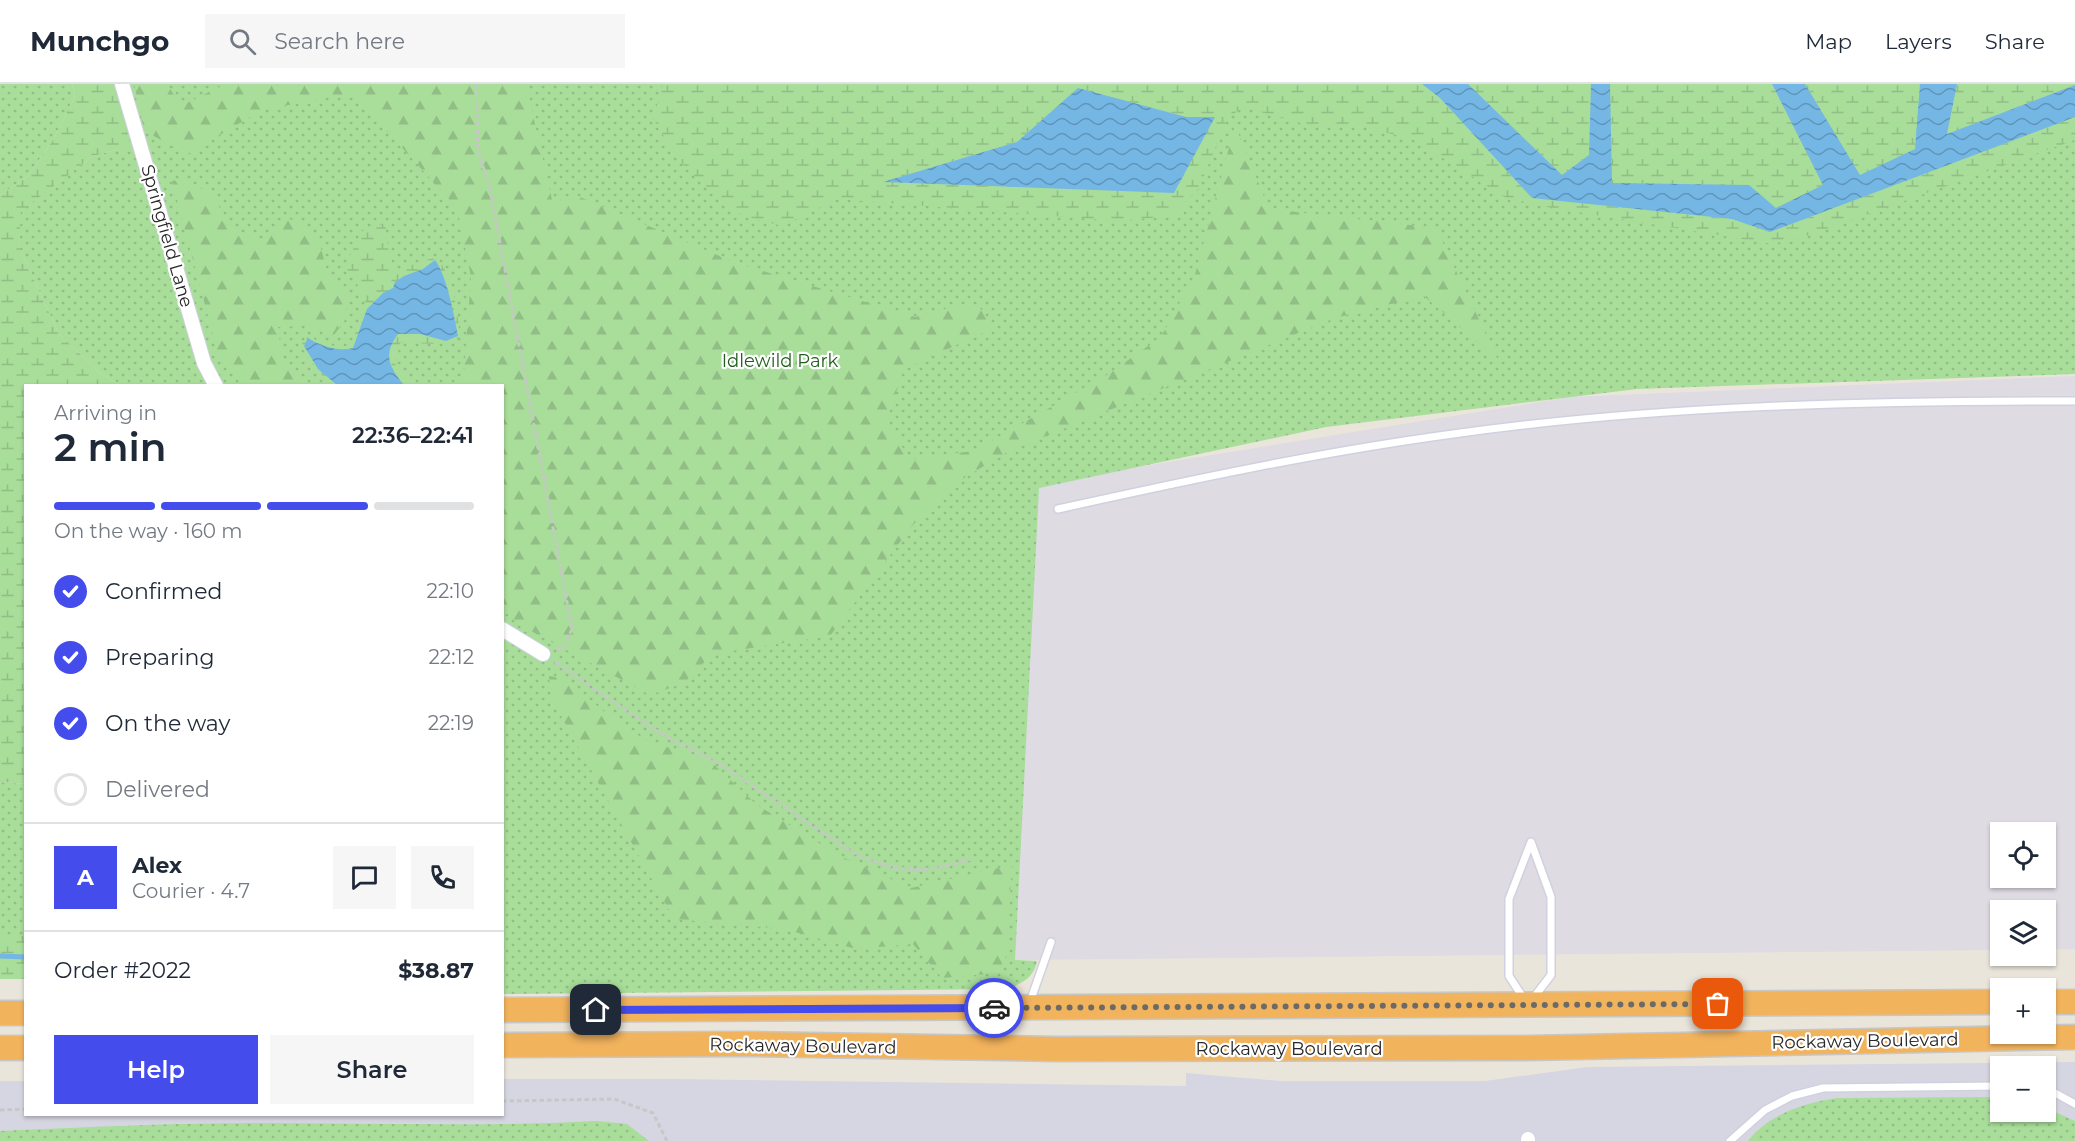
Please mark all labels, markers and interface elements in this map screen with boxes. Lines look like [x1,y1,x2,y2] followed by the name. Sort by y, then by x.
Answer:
[205,14,625,68] search box
[30,24,169,58] text: Munchgo
[226,25,259,58] icon: search
[274,28,405,55] text: Search here
[1805,29,1852,54] text: Map
[1885,29,1952,54] text: Layers
[1985,29,2045,54] text: Share
[136,162,198,310] street label: Springfield Lane
[722,350,839,372] park label: Idlewild Park
[54,401,157,425] text: Arriving in
[352,422,474,449] text: 22:36–22:41
[54,423,167,471] text: 2 min
[54,519,243,543] text: On the way · 160 m
[54,575,87,608] icon: check
[105,578,222,605] text: Confirmed
[427,579,474,603] text: 22:10
[54,641,87,674] icon: check
[105,644,214,671] text: Preparing
[428,645,474,669] text: 22:12
[54,707,87,740] icon: check
[105,710,230,737] text: On the way
[428,711,474,735] text: 22:19
[105,776,210,803] text: Delivered
[1990,822,2056,1122] map controls
[1990,822,2056,888] button: locate
[333,846,396,909] button: chat
[411,846,474,909] button: phone
[132,852,182,879] text: Alex
[77,864,94,891] text: A
[132,879,250,903] text: Courier · 4.7
[1990,900,2056,966] button: layers
[54,957,191,984] text: Order #2022
[398,957,474,984] text: $38.87
[964,978,1024,1038] courier
[1692,978,1743,1029] pin
[1990,978,2056,1044] button: +
[570,984,621,1035] pin
[1701,987,1734,1020] icon: bag
[978,992,1011,1025] icon: car
[579,993,612,1026] icon: home
[1771,1028,1959,1054] street label: Rockaway Boulevard
[709,1033,897,1059] street label: Rockaway Boulevard
[54,1035,258,1104] button: Help
[270,1035,474,1104] button: Share
[1195,1038,1383,1060] street label: Rockaway Boulevard
[1990,1056,2056,1122] button: −

